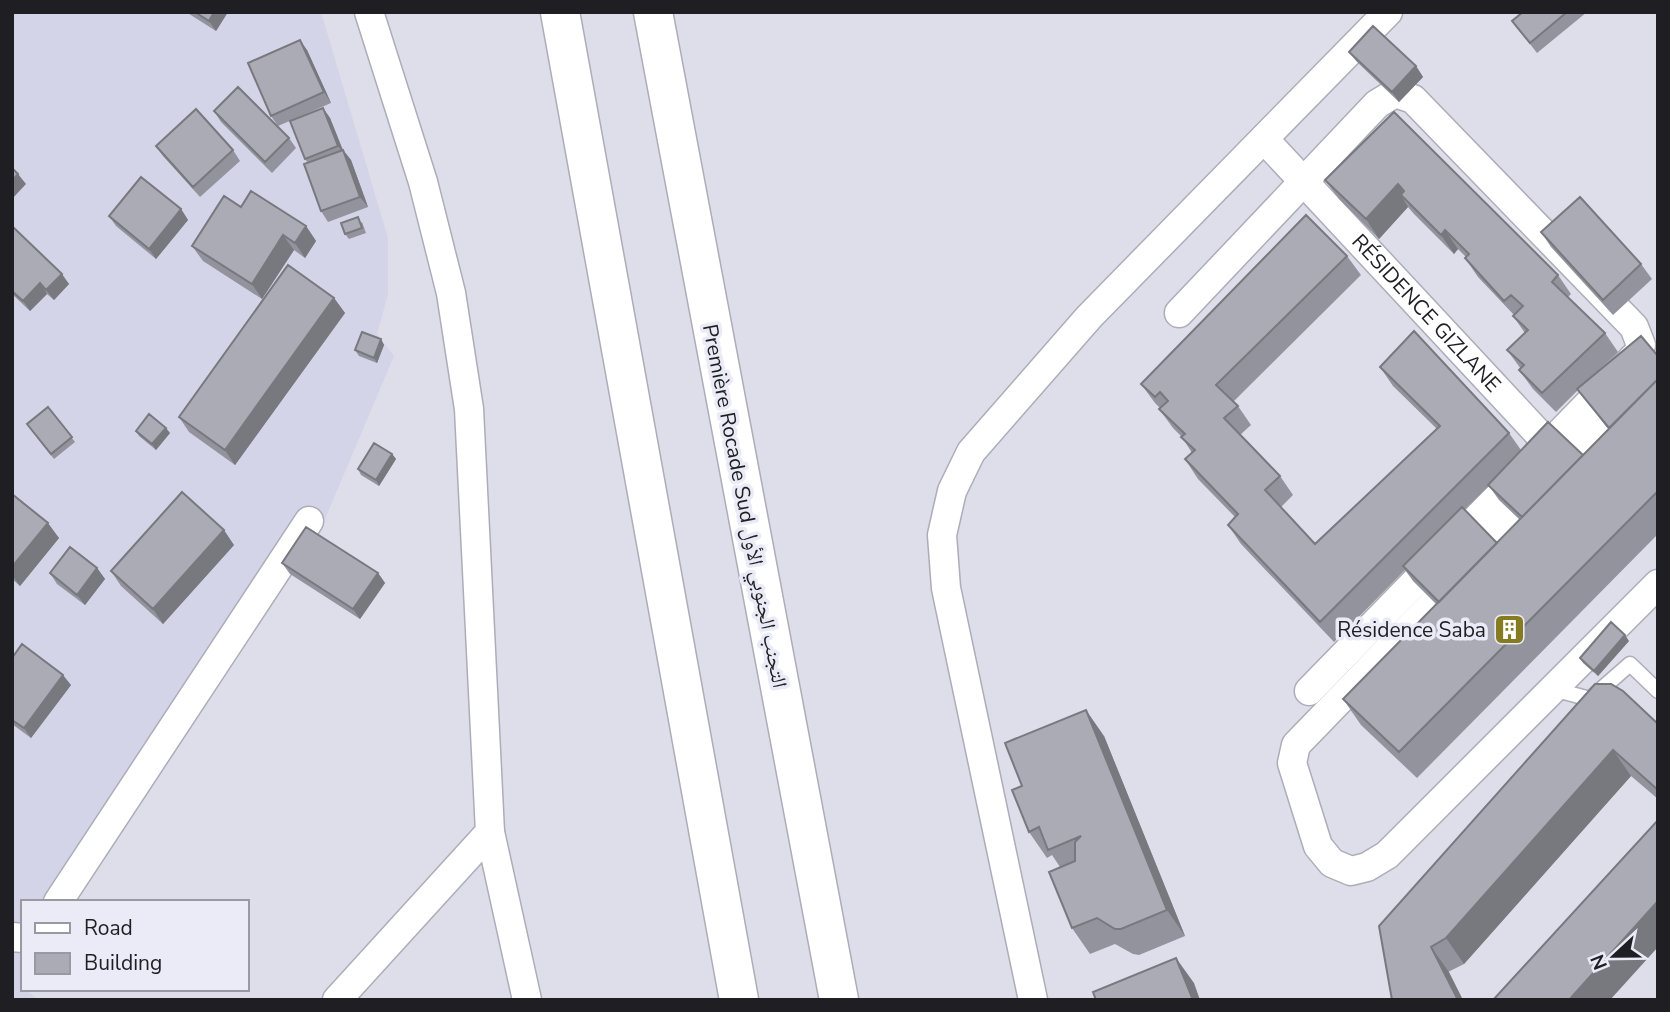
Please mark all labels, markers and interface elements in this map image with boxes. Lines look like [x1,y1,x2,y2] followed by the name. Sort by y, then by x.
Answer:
[1346,228,1507,398] street label: RÉSIDENCE GIZLANE
[694,322,794,691] street label: Première Rocade Sud التجنب الجنوبي الأول
[1492,613,1526,647] building icon: Résidence Saba
[1337,616,1486,644] place label: Résidence Saba
[21,900,248,991] legend
[84,914,133,942] text: Road
[1579,921,1649,991] north arrow
[84,949,162,977] text: Building
[1584,951,1614,973] text: N

